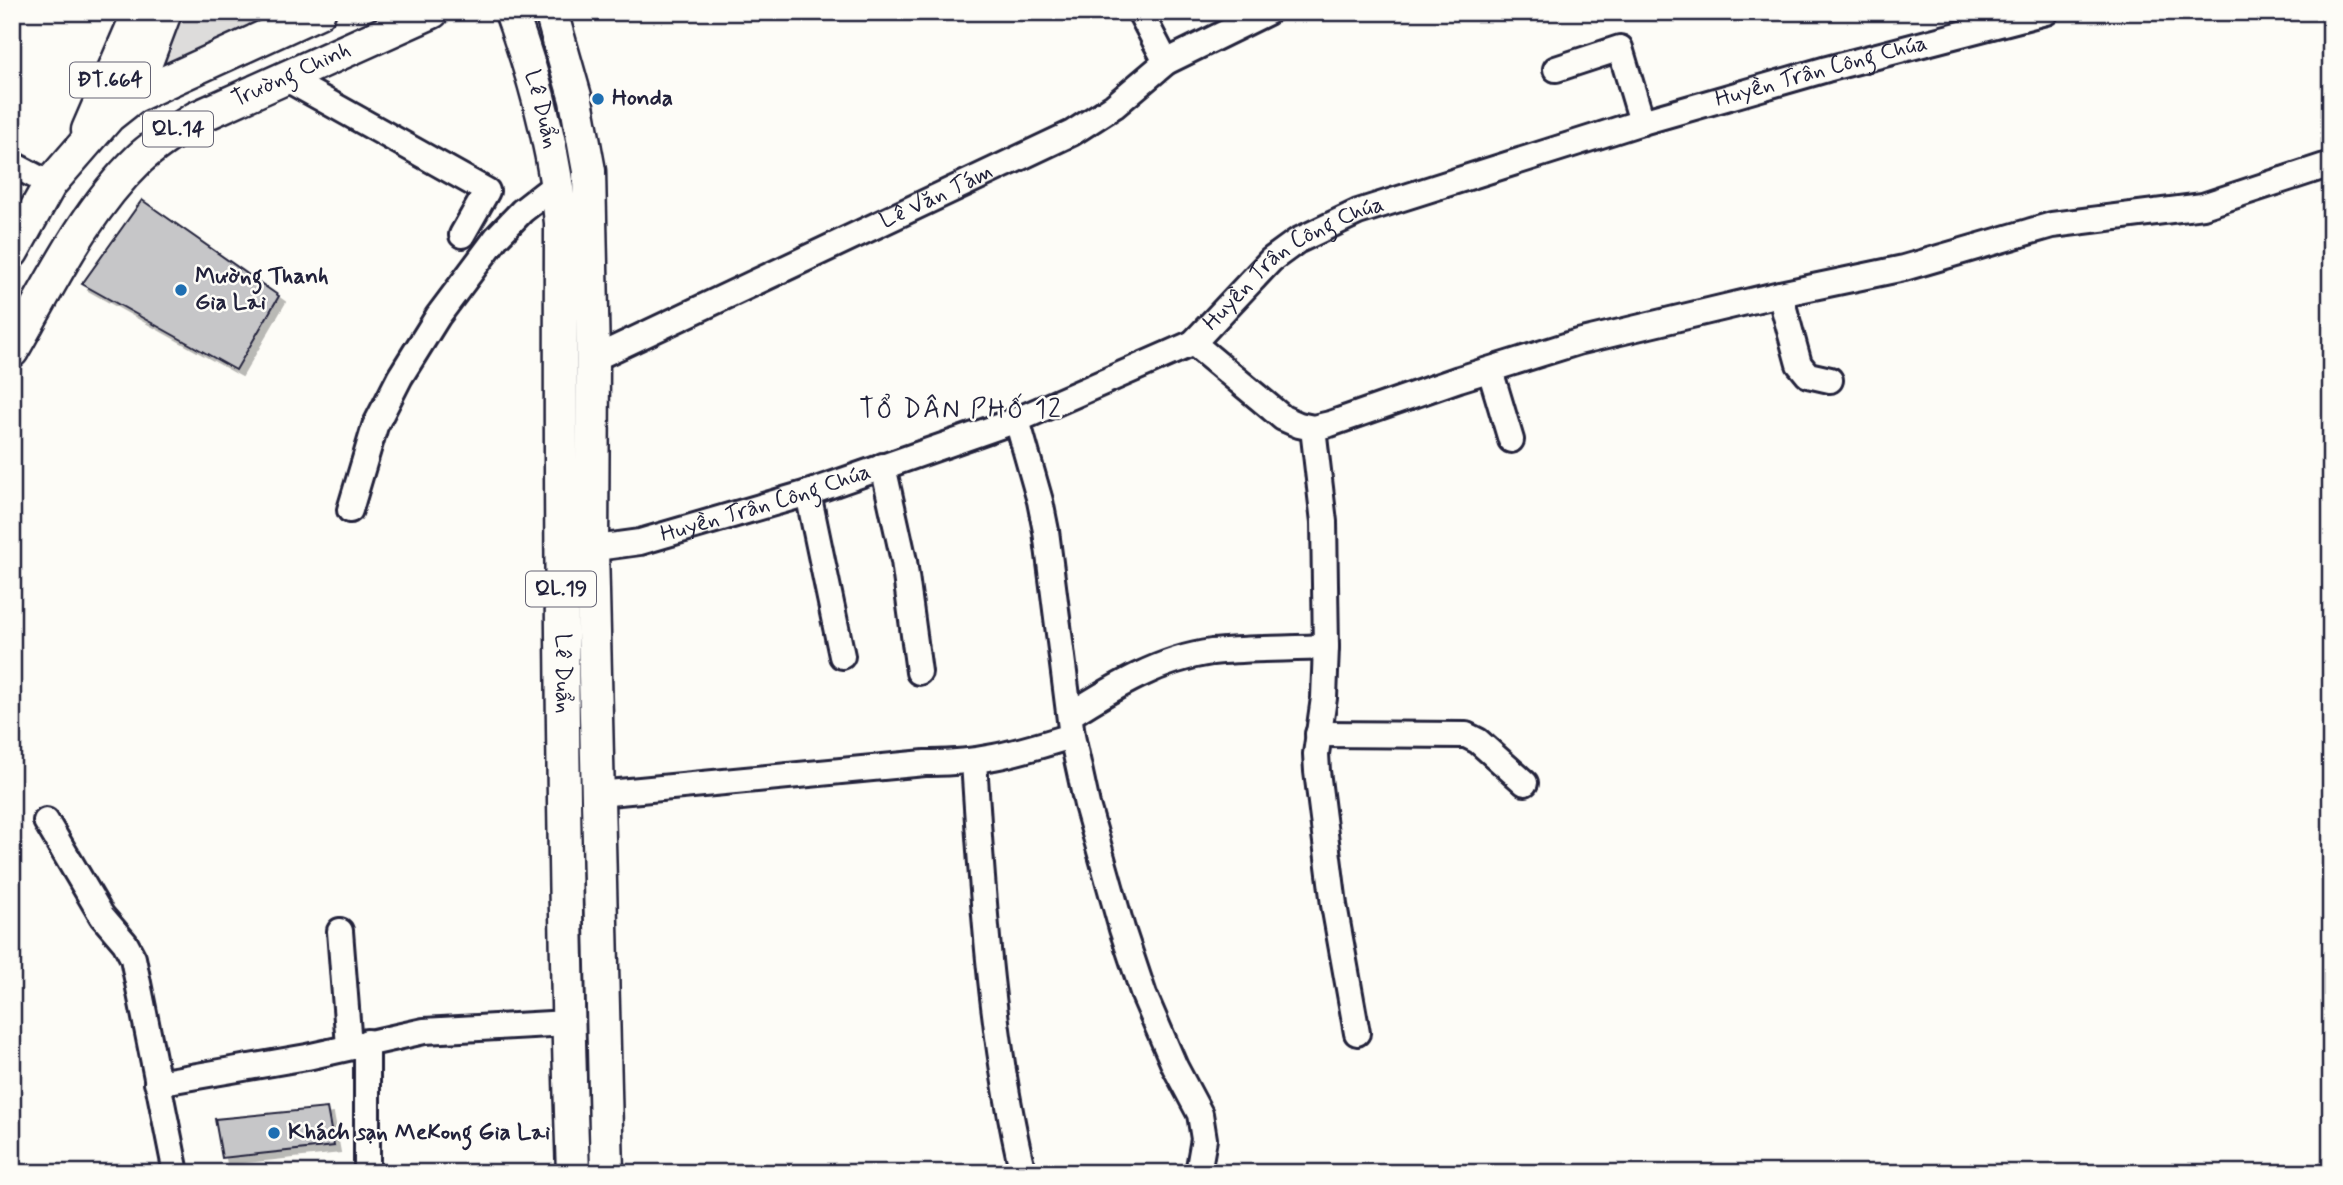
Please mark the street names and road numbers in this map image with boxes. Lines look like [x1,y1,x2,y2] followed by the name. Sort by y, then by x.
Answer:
[1712,28,1931,115] street label: Huyền Trân Công Chúa
[227,35,356,115] street label: Trường Chinh
[70,62,150,98] road number: ĐT.664
[516,66,565,151] street label: Lê Duẩn
[143,111,213,146] road number: QL.14
[875,157,998,236] street label: Lê Văn Tám
[1197,190,1388,338] street label: Huyền Trân Công Chúa
[657,457,875,550] street label: Huyền Trân Công Chúa
[526,572,596,606] road number: QL.19
[547,633,578,714] street label: Lê Duẩn

